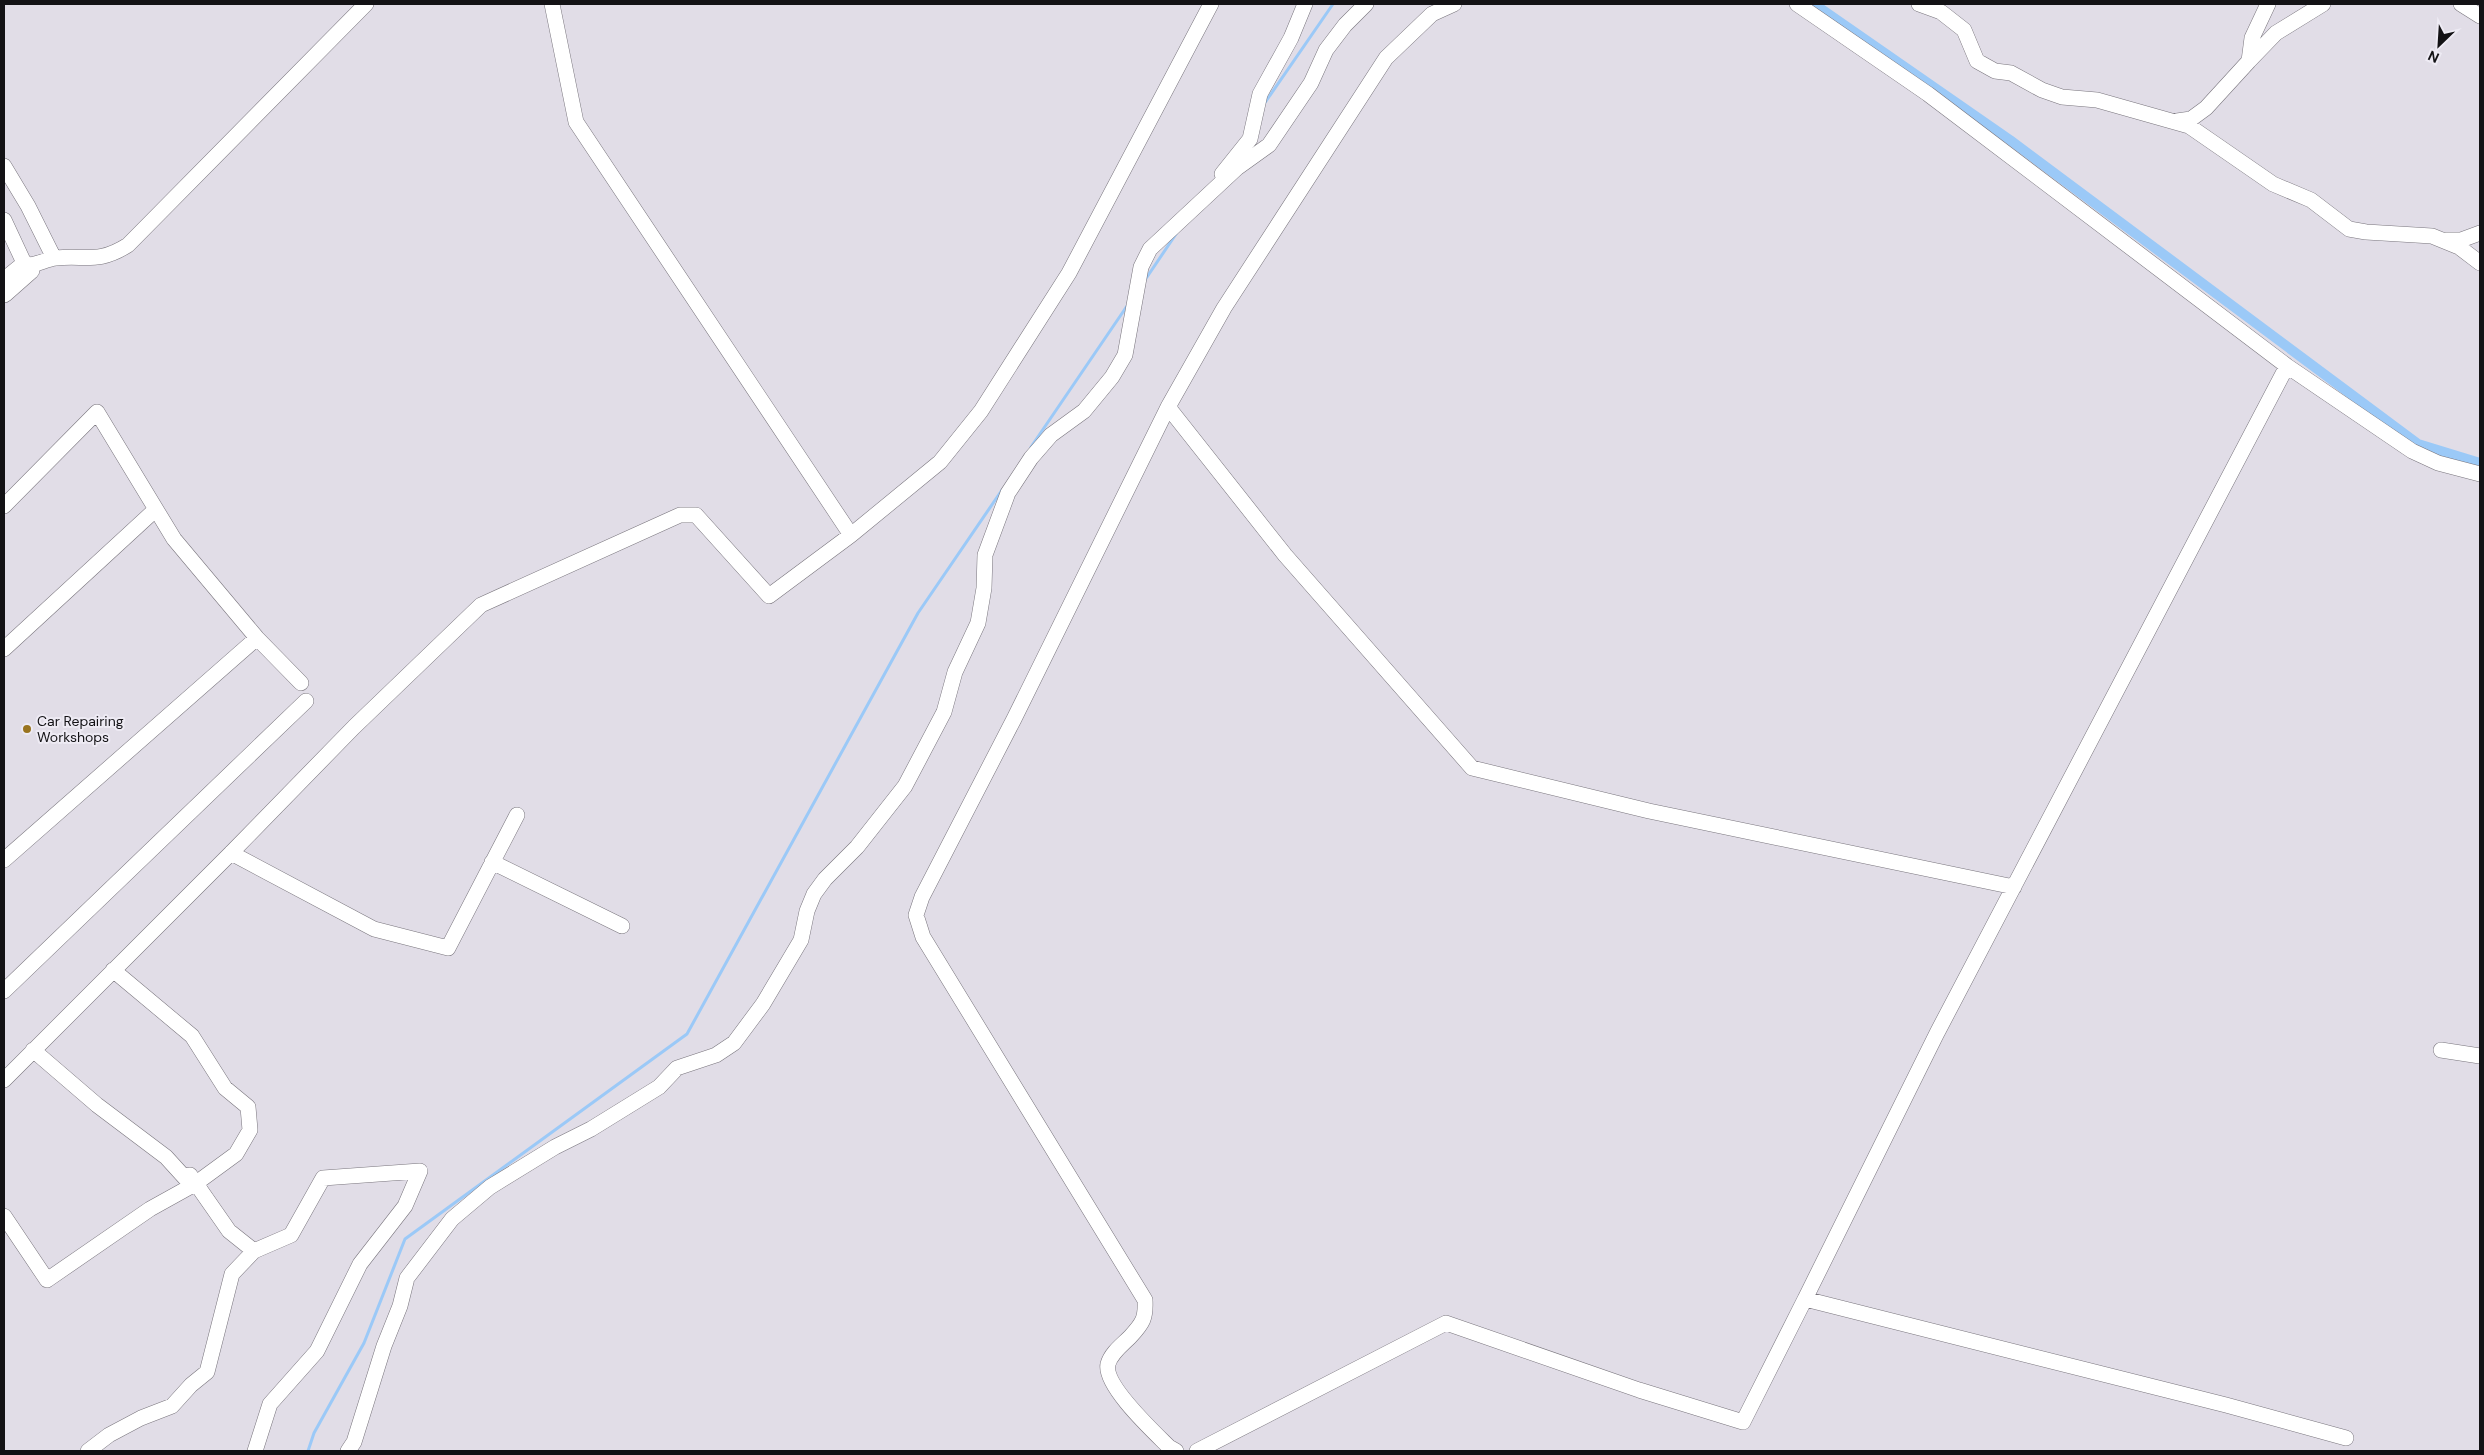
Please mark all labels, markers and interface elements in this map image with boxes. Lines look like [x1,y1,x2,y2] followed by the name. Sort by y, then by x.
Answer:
[2414,20,2464,70] north arrow
[2425,46,2442,67] text: N
[37,712,124,746] place label: Car Repairing Workshops
[21,723,33,735] marker: Car Repairing Workshops

